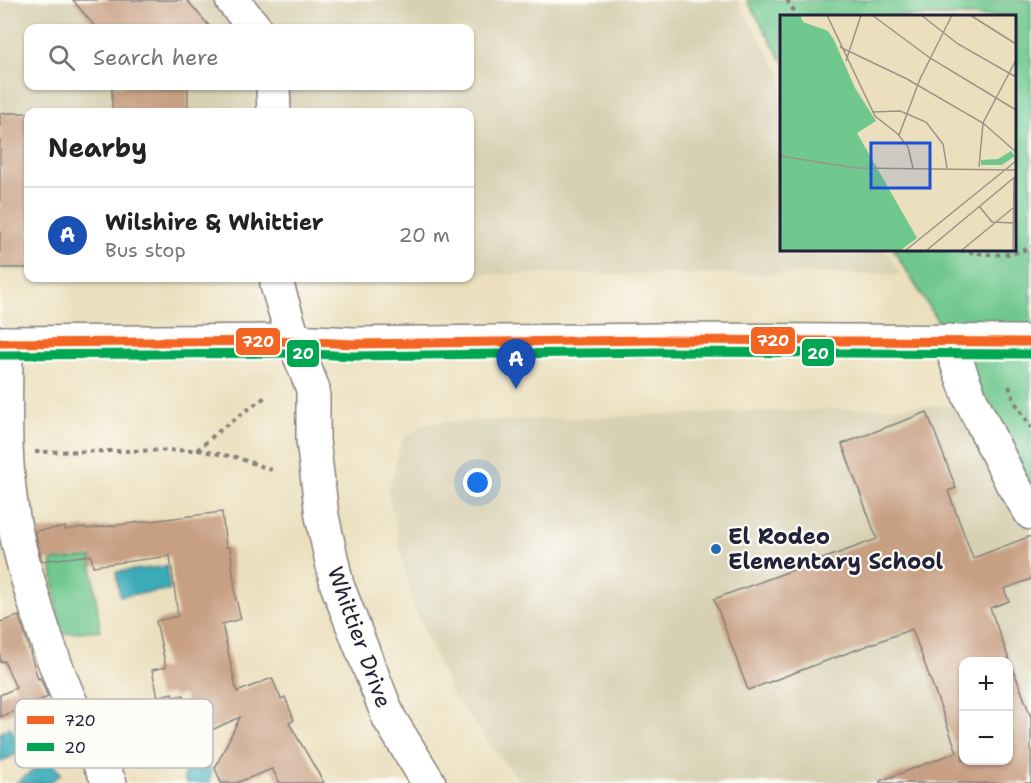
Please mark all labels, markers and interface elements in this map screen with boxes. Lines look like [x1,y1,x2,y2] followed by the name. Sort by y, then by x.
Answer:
[780,15,1016,250] inset map
[24,24,474,90] search box
[45,41,78,74] icon: search
[93,43,219,72] text: Search here
[48,130,147,165] text: Nearby
[105,208,324,237] text: Wilshire & Whittier
[60,222,75,248] text: A
[399,222,450,248] text: 20 m
[105,237,186,263] text: Bus stop
[750,326,796,355] line badge: 720
[235,327,281,356] line badge: 720
[757,330,789,351] text: 720
[242,331,274,352] text: 720
[801,338,835,367] line badge: 20
[286,339,320,368] line badge: 20
[496,340,536,389] pin: A
[292,343,314,364] text: 20
[807,343,829,364] text: 20
[463,468,492,497] your location
[728,522,944,576] place label: El Rodeo Elementary School
[709,542,723,556] marker: El Rodeo Elementary School
[321,563,398,712] street label: Whittier Drive
[959,657,1013,765] map controls
[959,657,1013,711] button: +
[15,699,213,768] legend
[64,710,96,731] text: 720
[959,711,1013,765] button: −
[64,737,86,758] text: 20

